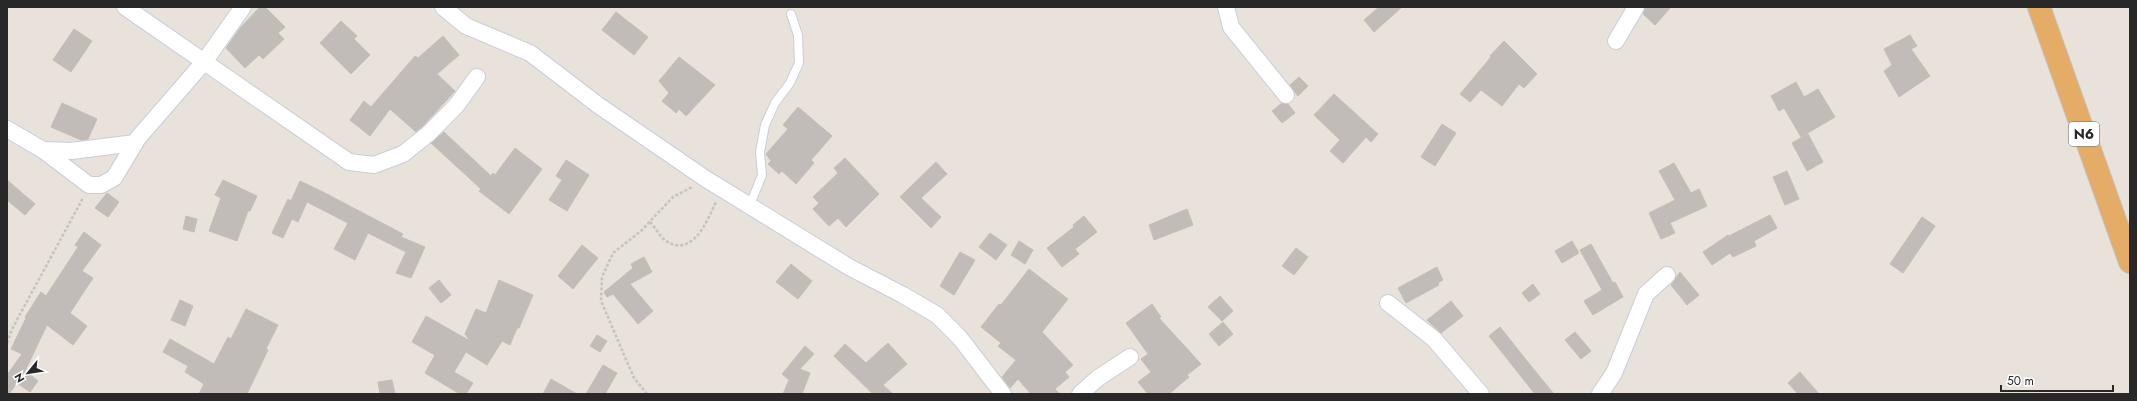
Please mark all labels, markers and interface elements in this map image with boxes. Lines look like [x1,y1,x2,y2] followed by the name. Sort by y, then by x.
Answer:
[2069,122,2099,146] road number: N6
[8,353,48,393] north arrow
[2001,367,2113,393] scale bar
[10,370,28,386] text: N
[2007,372,2034,390] text: 50 m

